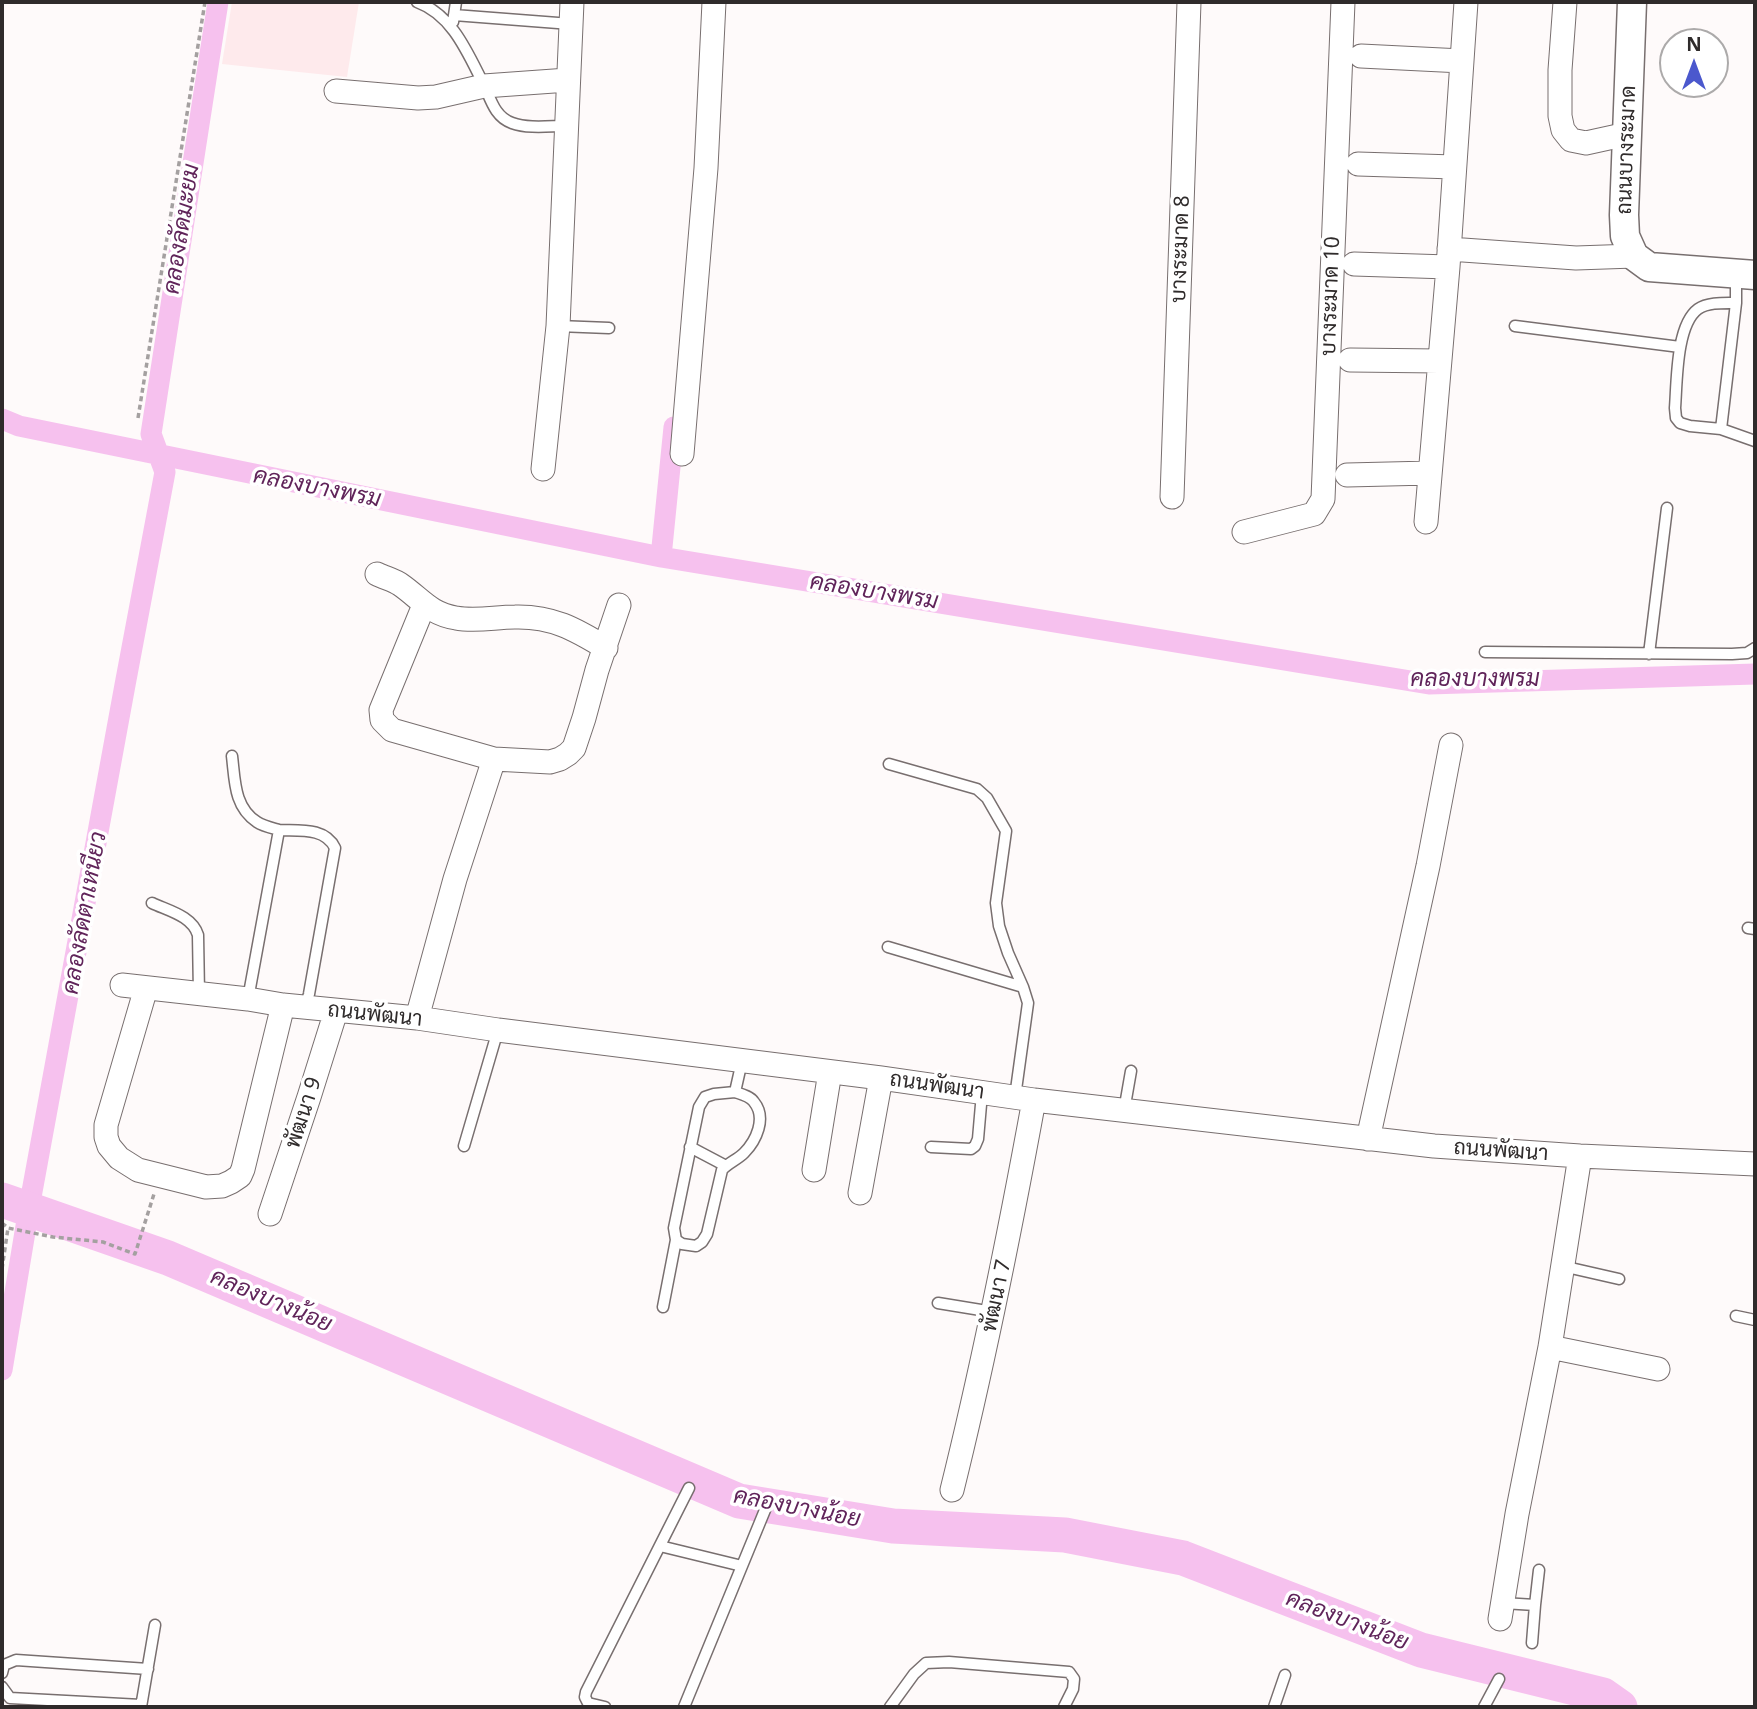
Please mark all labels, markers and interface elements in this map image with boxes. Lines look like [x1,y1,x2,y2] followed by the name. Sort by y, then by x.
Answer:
[1659,28,1729,98] north arrow
[1686,31,1702,57] text: N
[1612,85,1642,215] street label: ถนนบางระมาด
[158,162,206,296] water label: คลองลัดมะยม
[1167,195,1195,303] street label: บางระมาด 8
[1316,236,1346,356] street label: บางระมาด 10
[251,462,383,514] water label: คลองบางพรม
[808,568,940,616] water label: คลองบางพรม
[1410,665,1540,693] water label: คลองบางพรม
[57,830,113,996] water label: คลองลัดตาเหนียว
[326,997,424,1033] street label: ถนนพัฒนา
[888,1067,986,1105] street label: ถนนพัฒนา
[281,1074,327,1152] street label: พัฒนา 9
[1453,1135,1549,1167] street label: ถนนพัฒนา
[977,1257,1017,1335] street label: พัฒนา 7
[206,1263,336,1339] water label: คลองบางน้อย
[731,1482,863,1534] water label: คลองบางน้อย
[1282,1585,1412,1657] water label: คลองบางน้อย

